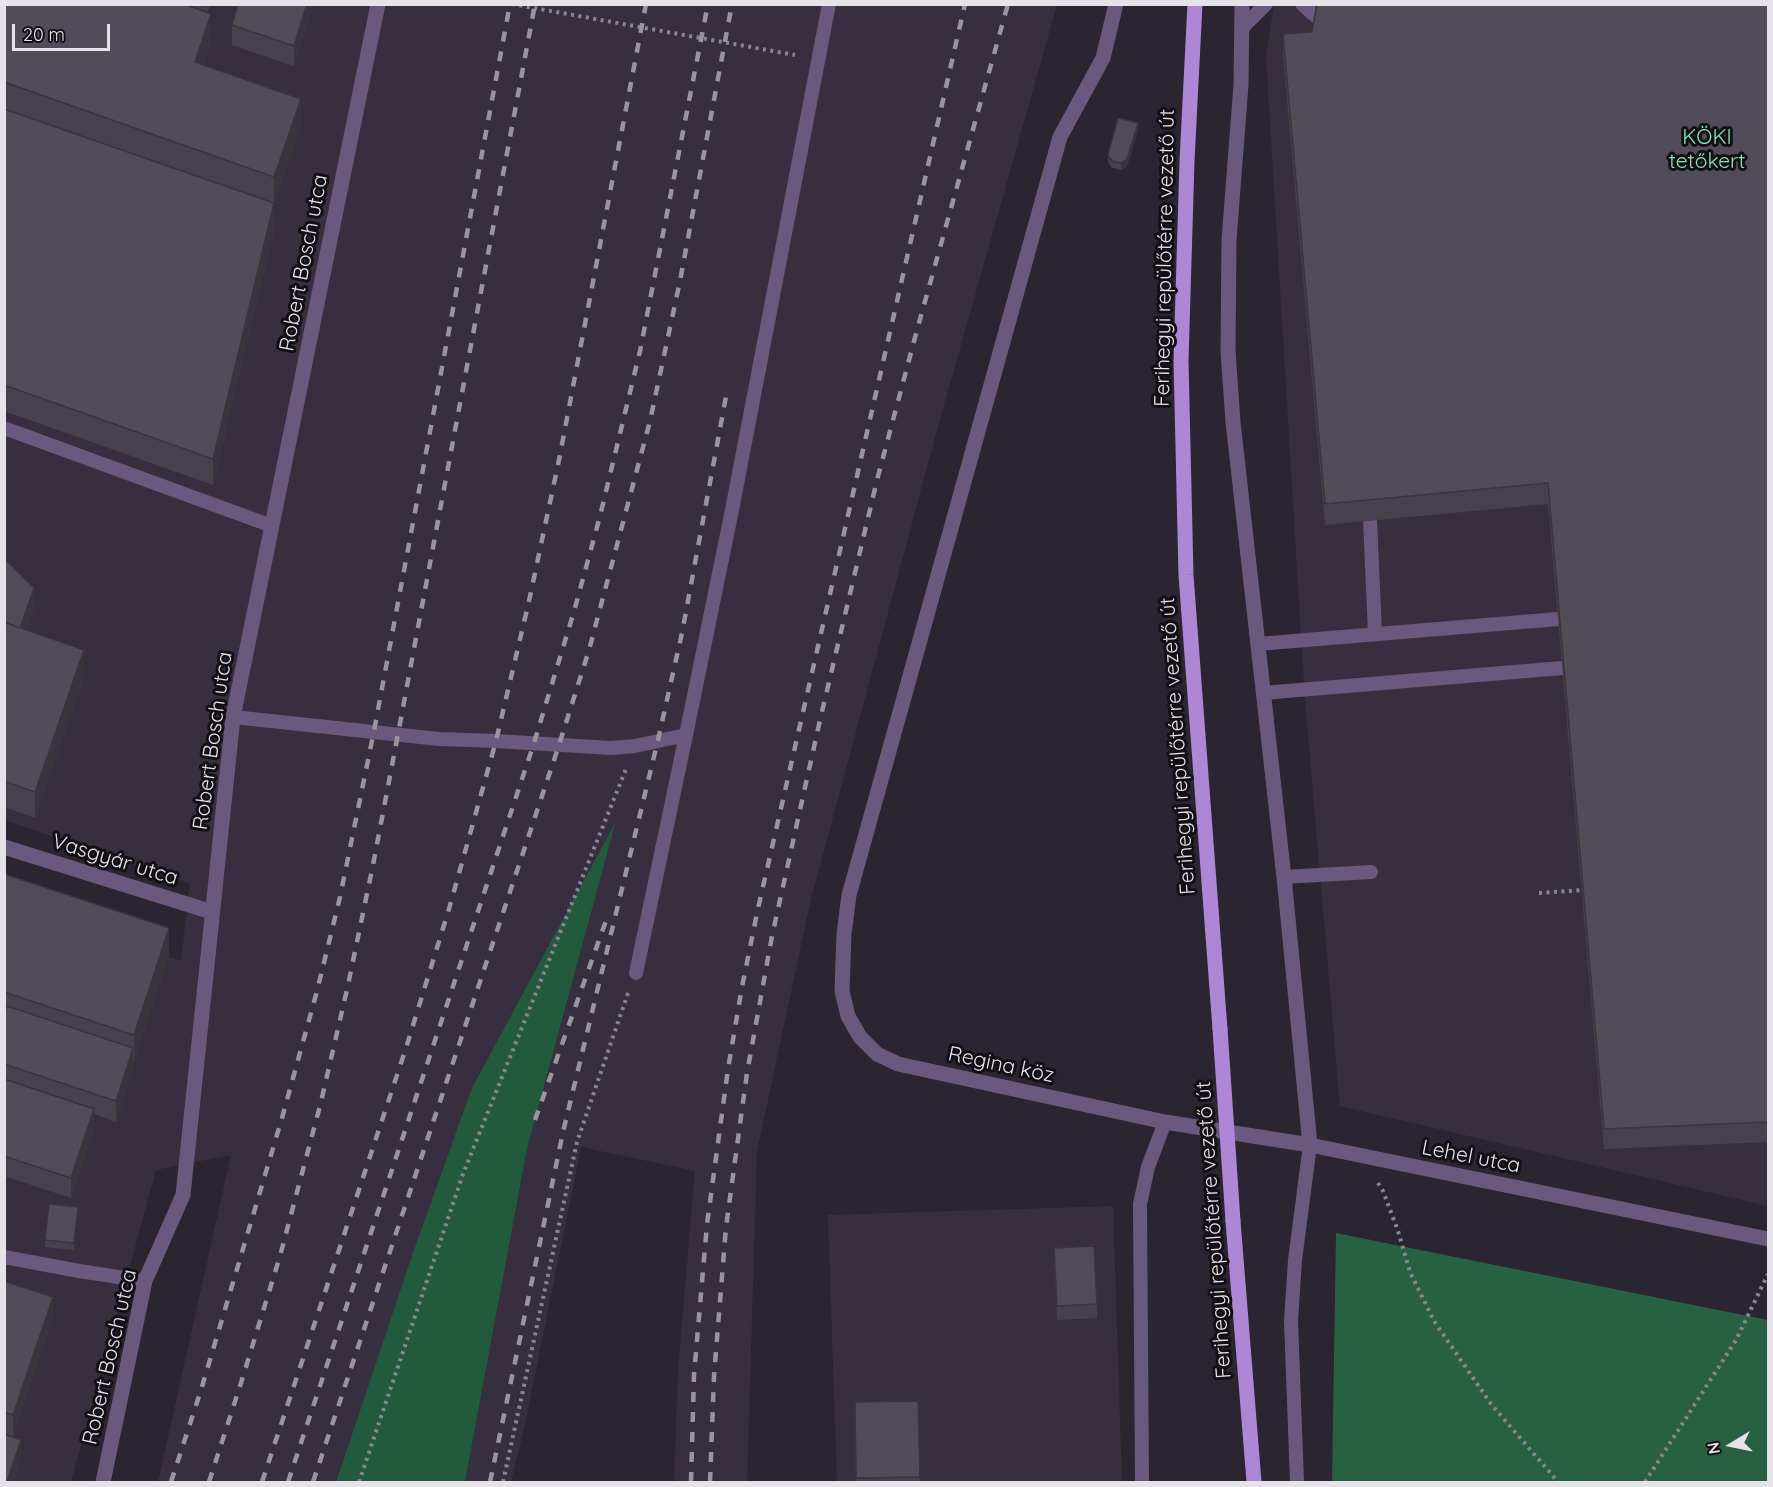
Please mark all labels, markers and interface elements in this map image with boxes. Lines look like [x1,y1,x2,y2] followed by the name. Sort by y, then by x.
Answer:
[15,12,112,50] scale bar
[23,23,65,46] text: 20 m
[1150,109,1180,407] street label: Ferihegyi repülőtérre vezető út
[1669,125,1745,175] park label: KÖKI tetőkert
[275,173,333,353] street label: Robert Bosch utca
[1155,596,1201,896] street label: Ferihegyi repülőtérre vezető út
[188,650,238,832] street label: Robert Bosch utca
[49,829,181,891] street label: Vasgyár utca
[946,1041,1056,1089] street label: Regina köz
[1191,1080,1237,1380] street label: Ferihegyi repülőtérre vezető út
[1420,1135,1522,1179] street label: Lehel utca
[78,1267,142,1447] street label: Robert Bosch utca
[1701,1415,1761,1475] north arrow
[1702,1441,1724,1456] text: N

